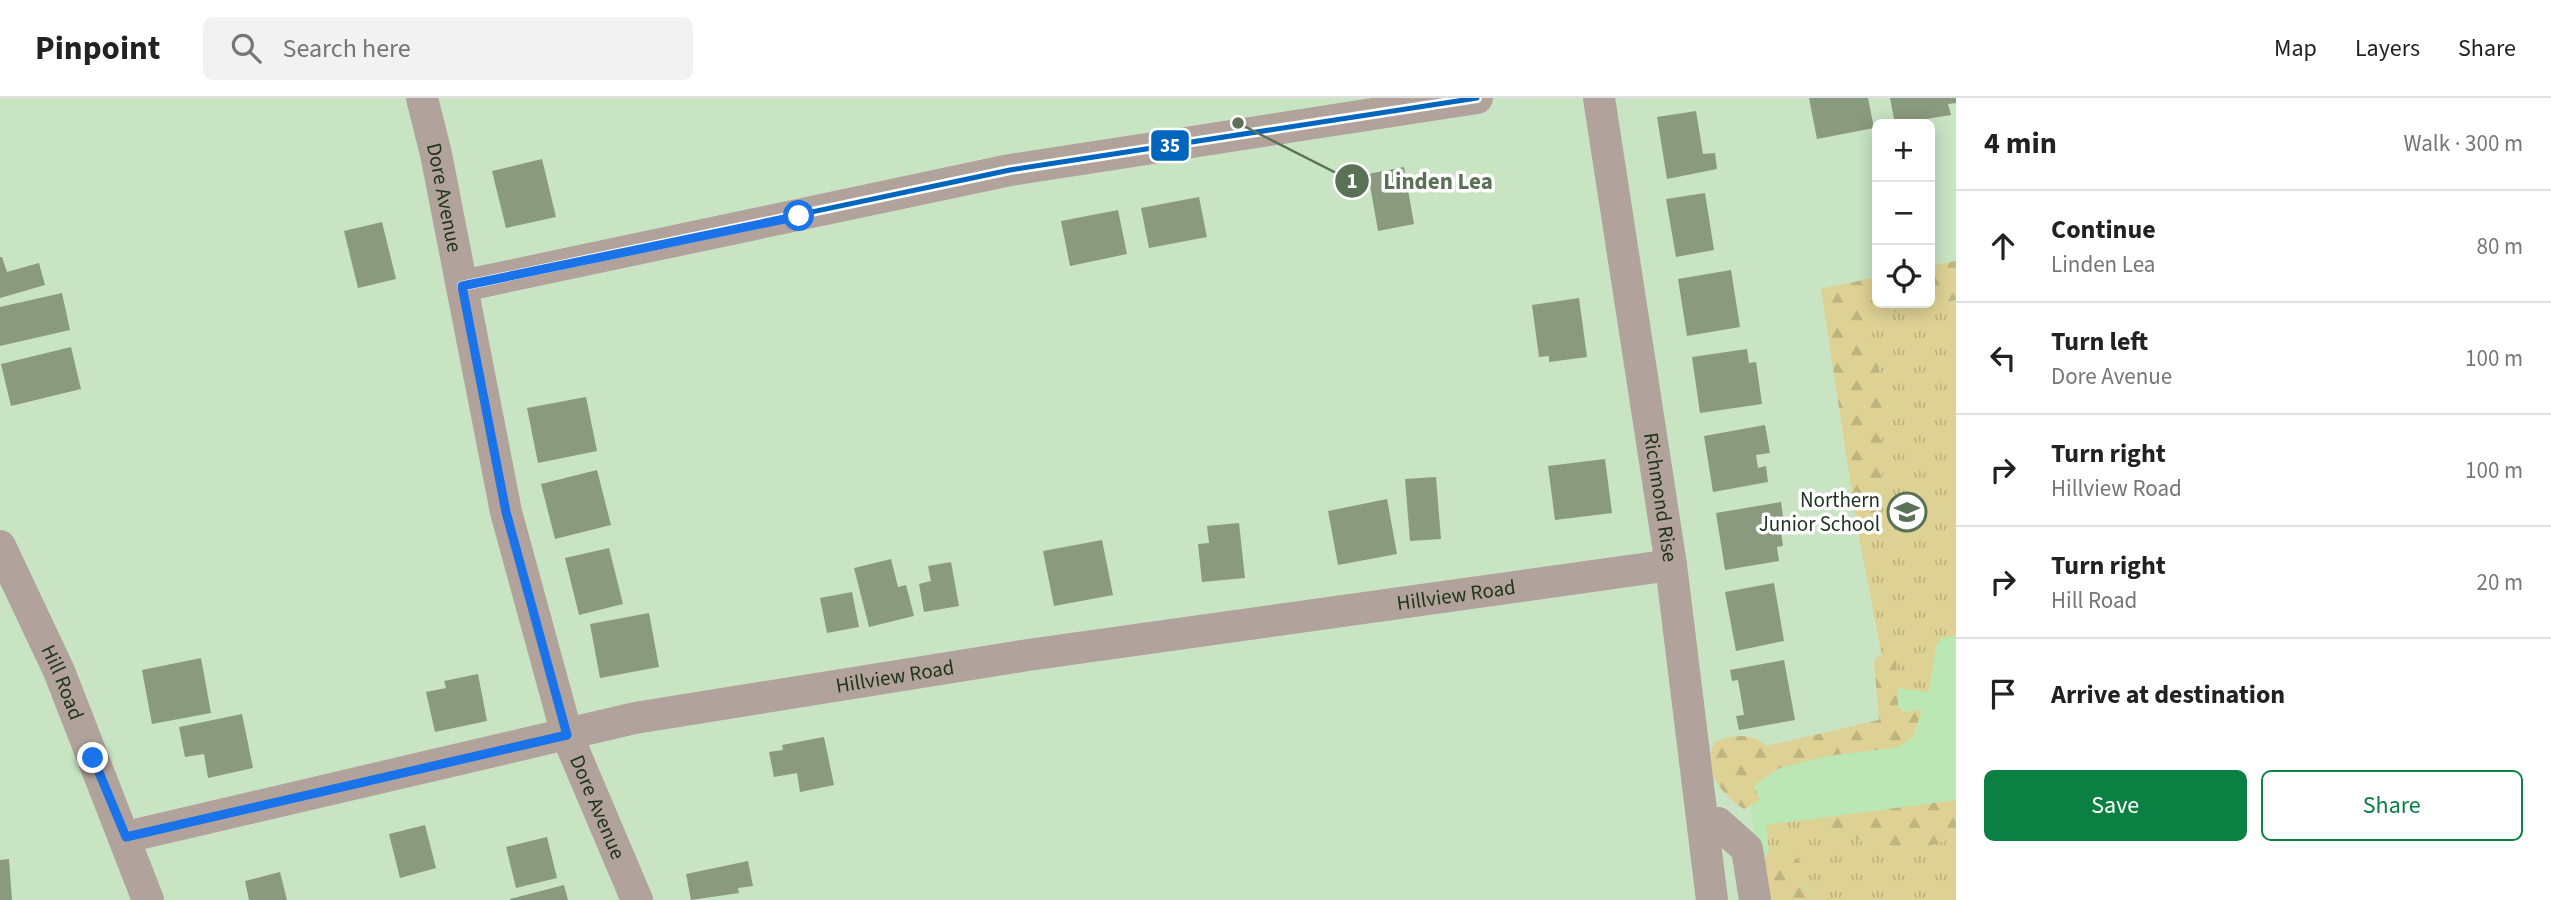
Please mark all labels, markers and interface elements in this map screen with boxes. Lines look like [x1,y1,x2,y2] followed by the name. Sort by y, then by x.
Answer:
[203,17,693,80] search box
[35,25,161,72] text: Pinpoint
[227,29,265,67] icon: search
[283,30,411,67] text: Search here
[2274,31,2317,66] text: Map
[2355,31,2420,66] text: Layers
[2458,31,2516,66] text: Share
[1872,119,1935,308] map controls
[1872,119,1935,182] button: +
[1984,122,2057,165] text: 4 min
[2404,127,2523,160] text: Walk · 300 m
[1150,129,1190,162] line badge: 35
[1160,133,1180,160] text: 35
[419,140,470,255] street label: Dore Avenue
[1334,159,1507,203] callout: Linden Lea
[1383,165,1493,198] text: Linden Lea
[1346,166,1358,196] text: 1
[1872,182,1935,245] button: −
[783,200,814,231] route start
[2051,211,2156,248] text: Continue
[1984,227,2022,265] icon: ahead
[2476,230,2523,263] text: 80 m
[1872,245,1935,308] button: locate
[2051,248,2155,281] text: Linden Lea
[2051,323,2148,360] text: Turn left
[1984,339,2022,377] icon: left
[2465,342,2523,375] text: 100 m
[2051,360,2172,393] text: Dore Avenue
[1636,430,1685,564] street label: Richmond Rise
[2051,435,2166,472] text: Turn right
[1984,451,2022,489] icon: right
[2465,454,2523,487] text: 100 m
[2051,472,2182,505] text: Hillview Road
[1759,485,1880,539] place label: Northern Junior School
[1886,491,1928,533] school or university icon: Northern Junior School
[2051,547,2166,584] text: Turn right
[1984,563,2022,601] icon: right
[2476,566,2523,599] text: 20 m
[1395,572,1517,618] street label: Hillview Road
[2051,584,2137,617] text: Hill Road
[34,640,92,724] street label: Hill Road
[834,652,956,701] street label: Hillview Road
[1984,675,2022,713] icon: arrive
[2051,676,2285,713] text: Arrive at destination
[77,742,108,773] route end
[562,750,633,864] street label: Dore Avenue
[1984,770,2247,841] button: Save
[2261,770,2523,841] button: Share

